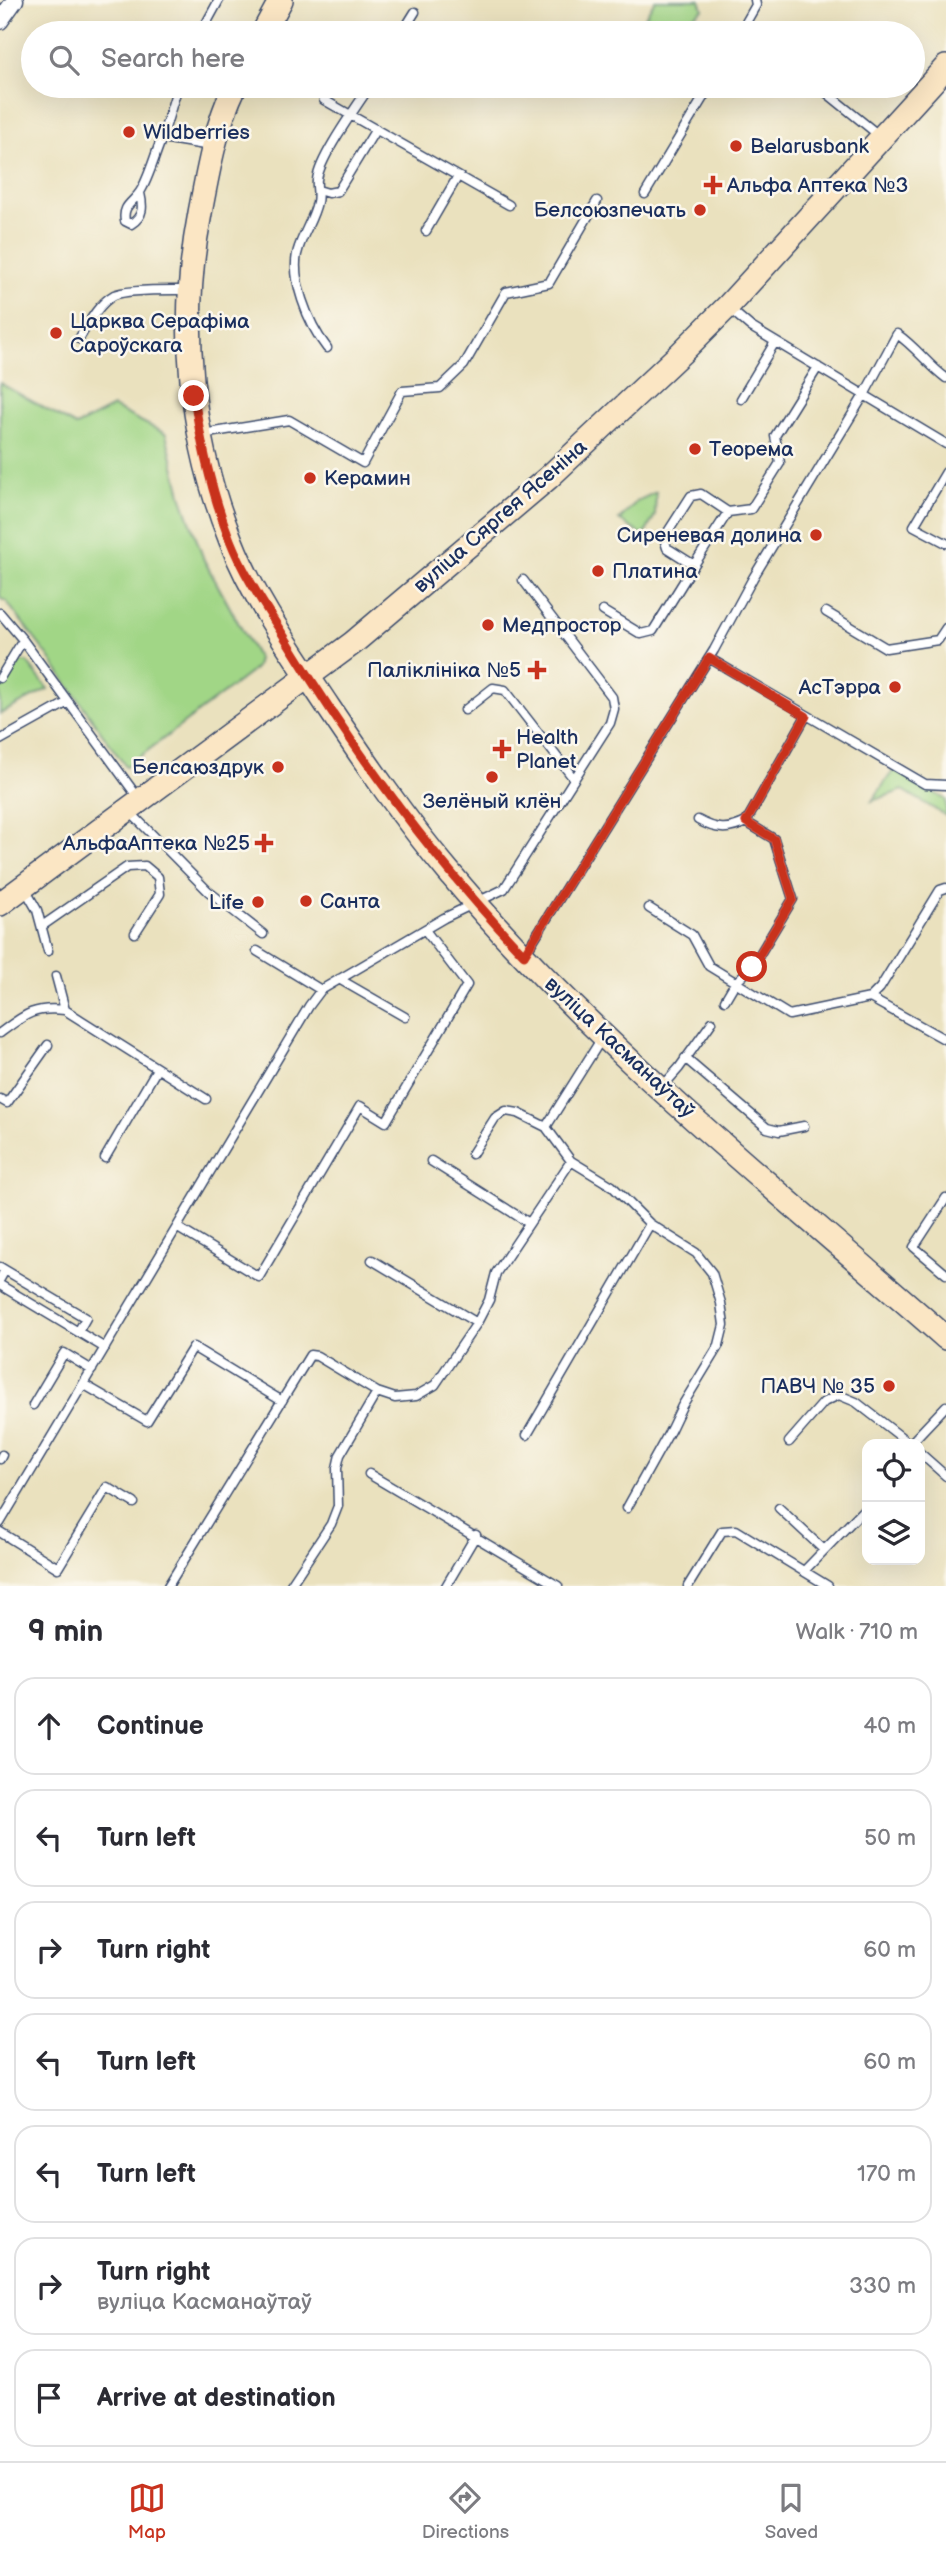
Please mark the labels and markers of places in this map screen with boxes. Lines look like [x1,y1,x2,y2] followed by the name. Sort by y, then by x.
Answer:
[143,120,250,145] place label: Wildberries
[121,124,137,140] marker: Wildberries
[750,134,869,159] place label: Belarusbank
[728,138,744,154] marker: Belarusbank
[726,173,908,198] place label: Альфа Аптека №3
[705,177,721,193] marker: Альфа Аптека №3
[534,198,687,223] place label: Белсоюзпечать
[692,202,708,218] marker: Белсоюзпечать
[70,309,250,358] place label: Царква Серафіма Сароўскага
[48,325,64,341] marker: Царква Серафіма Сароўскага
[709,437,794,462] place label: Теорема
[687,441,703,457] marker: Теорема
[324,466,411,491] place label: Керамин
[302,470,318,486] marker: Керамин
[617,523,803,548] place label: Сиреневая долина
[808,527,824,543] marker: Сиреневая долина
[612,559,698,584] place label: Платина
[590,563,606,579] marker: Платина
[502,613,622,638] place label: Медпростор
[480,617,496,633] marker: Медпростор
[367,658,521,683] place label: Паліклініка №5
[527,660,547,680] marker: Паліклініка №5
[798,675,882,700] place label: АсТэрра
[887,679,903,695] marker: АсТэрра
[516,725,578,774] place label: Health Planet
[494,741,510,757] marker: Health Planet
[132,755,264,780] place label: Белсаюздрук
[270,759,286,775] marker: Белсаюздрук
[484,769,500,785] marker: Зелёный клён
[423,789,561,814] place label: Зелёный клён
[62,831,250,856] place label: АльфаАптека №25
[256,835,272,851] marker: АльфаАптека №25
[320,889,381,914] place label: Санта
[209,890,244,915] place label: Life
[298,893,314,909] marker: Санта
[250,894,266,910] marker: Life
[760,1374,875,1399] place label: ПАВЧ № 35
[881,1378,897,1394] marker: ПАВЧ № 35

